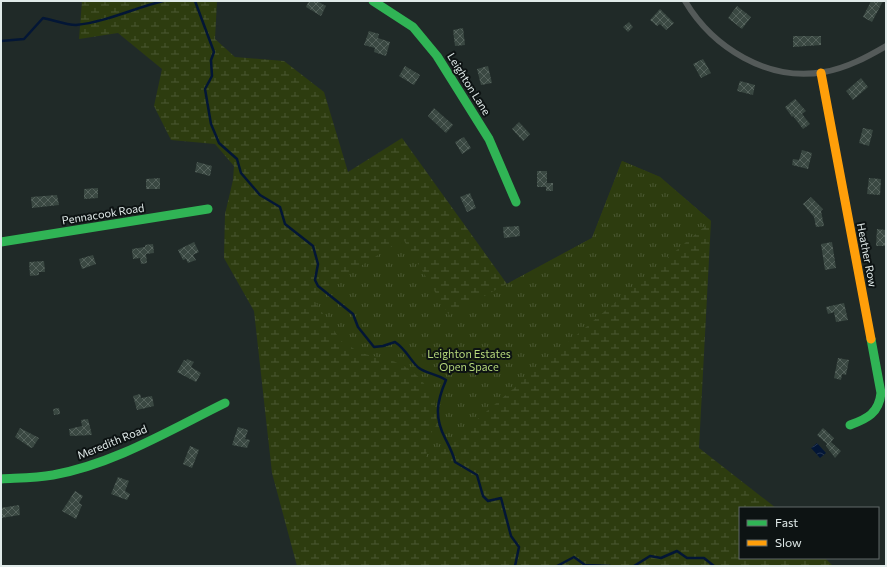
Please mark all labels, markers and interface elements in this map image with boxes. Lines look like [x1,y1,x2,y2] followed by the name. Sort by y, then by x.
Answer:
[445,50,494,117] street label: Leighton Lane
[61,201,145,226] street label: Pennacook Road
[855,222,880,288] street label: Heather Row
[427,347,511,373] park label: Leighton Estates Open Space
[75,422,149,461] street label: Meredith Road
[739,507,879,559] legend
[775,515,798,529] text: Fast
[775,535,802,549] text: Slow

